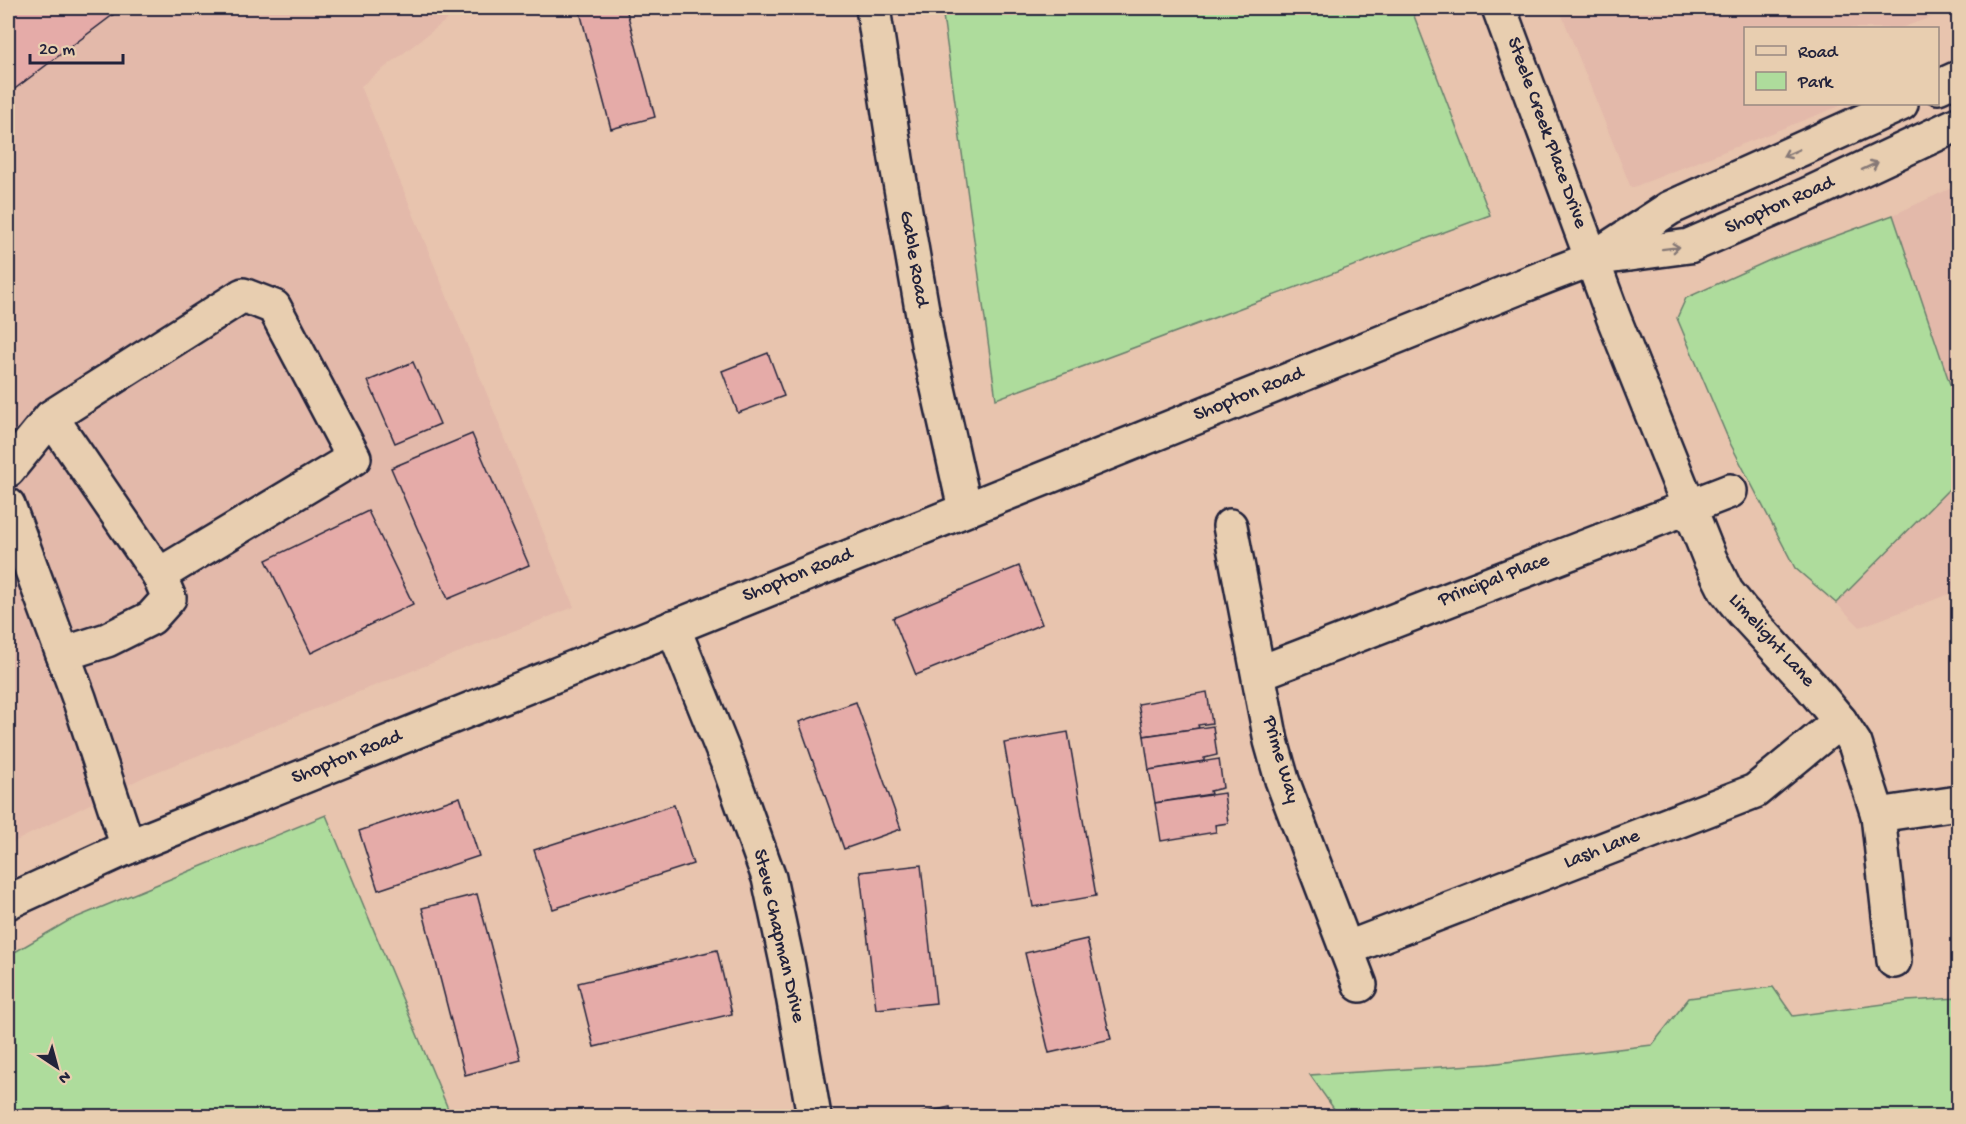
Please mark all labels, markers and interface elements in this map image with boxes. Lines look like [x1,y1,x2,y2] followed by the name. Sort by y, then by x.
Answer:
[30,27,123,65] scale bar
[1744,27,1939,105] legend
[1501,34,1592,232] street label: Steele Creek Place Drive
[39,40,75,61] text: 20 m
[1798,43,1839,64] text: Road
[1797,73,1834,94] text: Park
[1782,148,1800,160] one-way arrow
[1860,159,1878,171] one-way arrow
[1722,171,1840,240] street label: Shopton Road
[893,209,933,311] street label: Gable Road
[1660,242,1680,253] one-way arrow
[1191,362,1310,428] street label: Shopton Road
[740,543,859,609] street label: Shopton Road
[1434,549,1553,613] street label: Principal Place
[1723,589,1820,693] street label: Limelight Lane
[1256,713,1303,806] street label: Prime Way
[289,725,408,791] street label: Shopton Road
[1561,825,1644,875] street label: Lash Lane
[747,847,809,1026] street label: Steve Chapman Drive
[27,1037,87,1097] north arrow
[54,1066,74,1087] text: N

